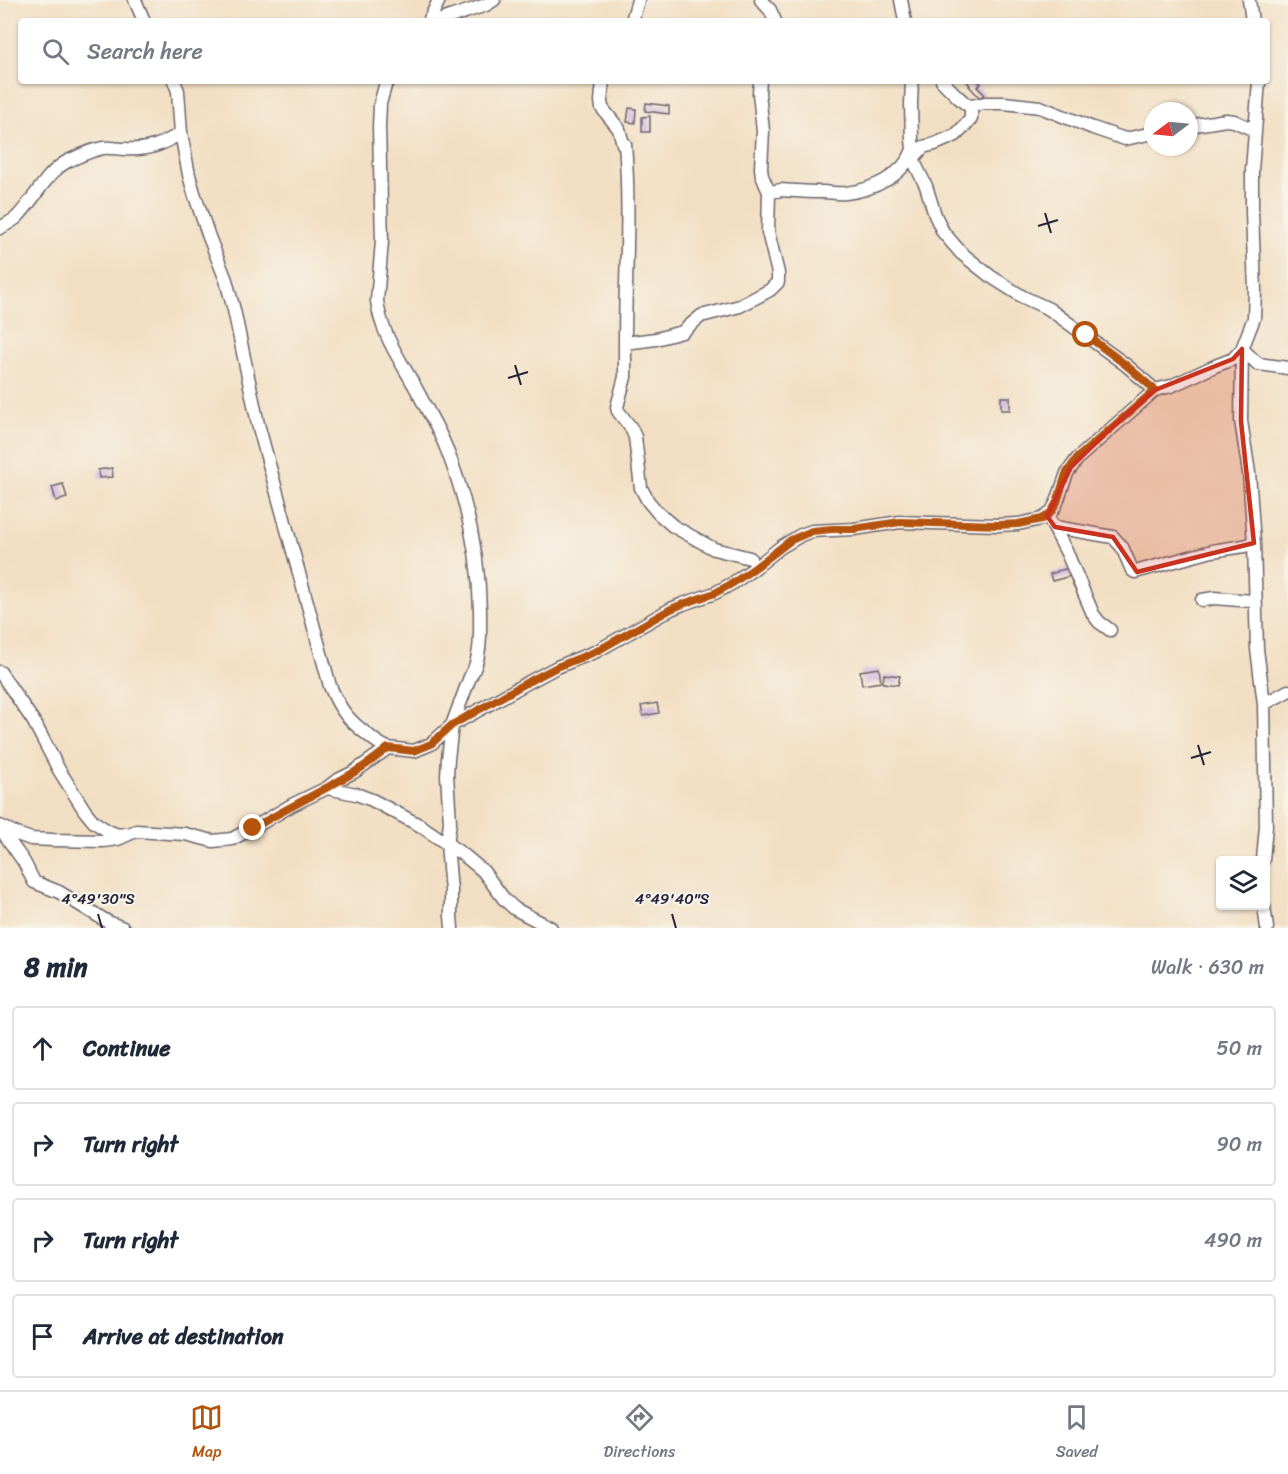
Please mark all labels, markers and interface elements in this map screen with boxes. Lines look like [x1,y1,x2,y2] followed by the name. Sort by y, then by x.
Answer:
[18,18,1270,84] search box
[87,32,203,71] text: Search here
[39,35,72,68] icon: search
[1144,102,1198,156] north arrow
[1072,321,1098,347] route start
[239,814,265,840] route end
[1216,856,1270,910] map controls
[1216,856,1270,910] button: layers
[61,886,135,912] text: 4°49'30"S
[635,886,710,912] text: 4°49'40"S
[24,944,88,990] text: 8 min
[1151,950,1264,985] text: Walk · 630 m
[83,1029,171,1068] text: Continue
[1217,1031,1262,1066] text: 50 m
[26,1032,59,1065] icon: ahead
[83,1125,178,1164] text: Turn right
[1217,1127,1262,1162] text: 90 m
[26,1128,59,1161] icon: right
[83,1221,178,1260] text: Turn right
[1204,1223,1262,1258] text: 490 m
[26,1224,59,1257] icon: right
[83,1317,284,1356] text: Arrive at destination
[26,1320,59,1353] icon: arrive
[190,1401,223,1466] tab: Map
[604,1401,675,1466] tab: Directions
[1056,1401,1098,1466] tab: Saved

